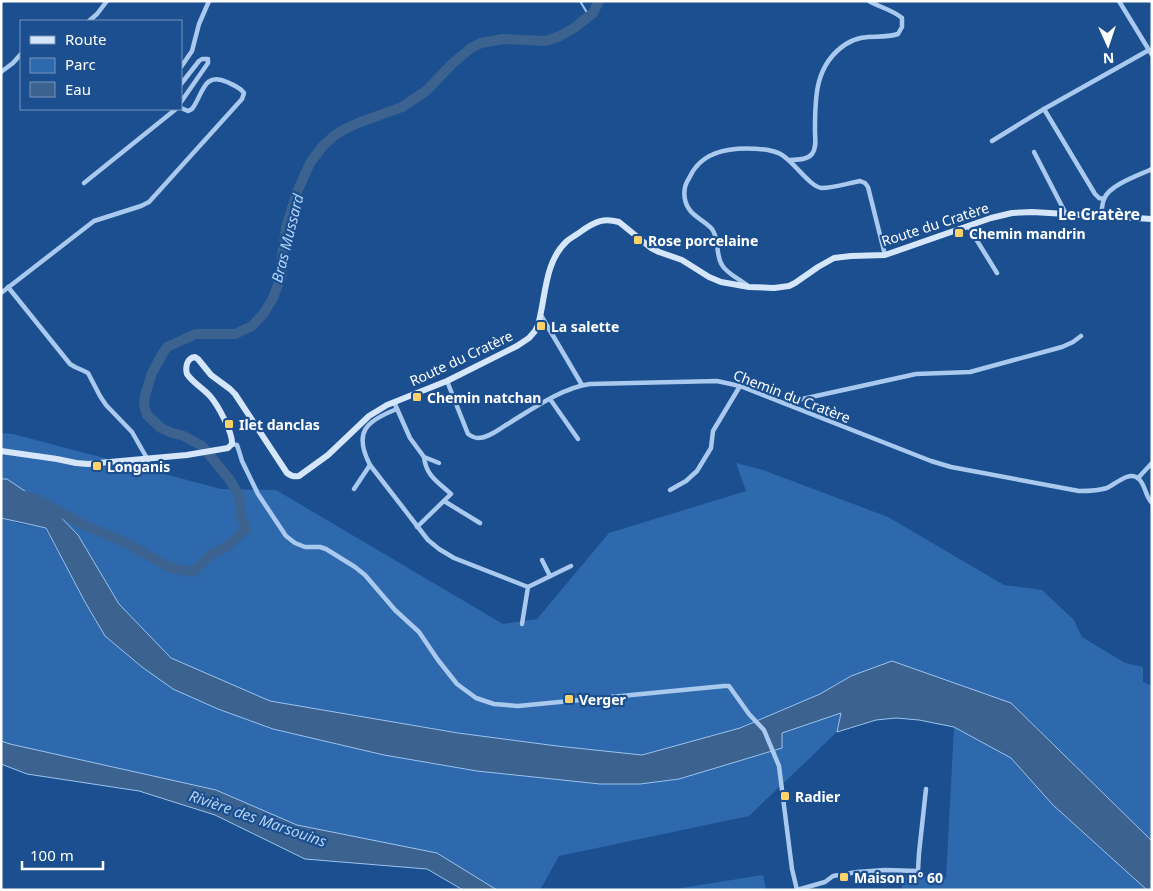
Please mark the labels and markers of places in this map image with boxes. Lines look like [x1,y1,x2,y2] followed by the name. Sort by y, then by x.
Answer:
[969,224,1086,243] place label: Chemin mandrin
[953,227,965,239] marker: Chemin mandrin
[648,231,758,250] place label: Rose porcelaine
[632,234,644,246] marker: Rose porcelaine
[551,317,619,336] place label: La salette
[535,320,547,332] marker: La salette
[427,388,541,407] place label: Chemin natchan
[411,391,423,403] marker: Chemin natchan
[239,415,320,434] place label: Ilet danclas
[223,418,235,430] marker: Ilet danclas
[107,457,170,476] place label: Longanis
[91,460,103,472] marker: Longanis
[579,690,627,709] place label: Verger
[563,693,575,705] marker: Verger
[795,787,841,806] place label: Radier
[779,790,791,802] marker: Radier
[854,868,943,887] place label: Maison n° 60
[838,871,850,883] marker: Maison n° 60

